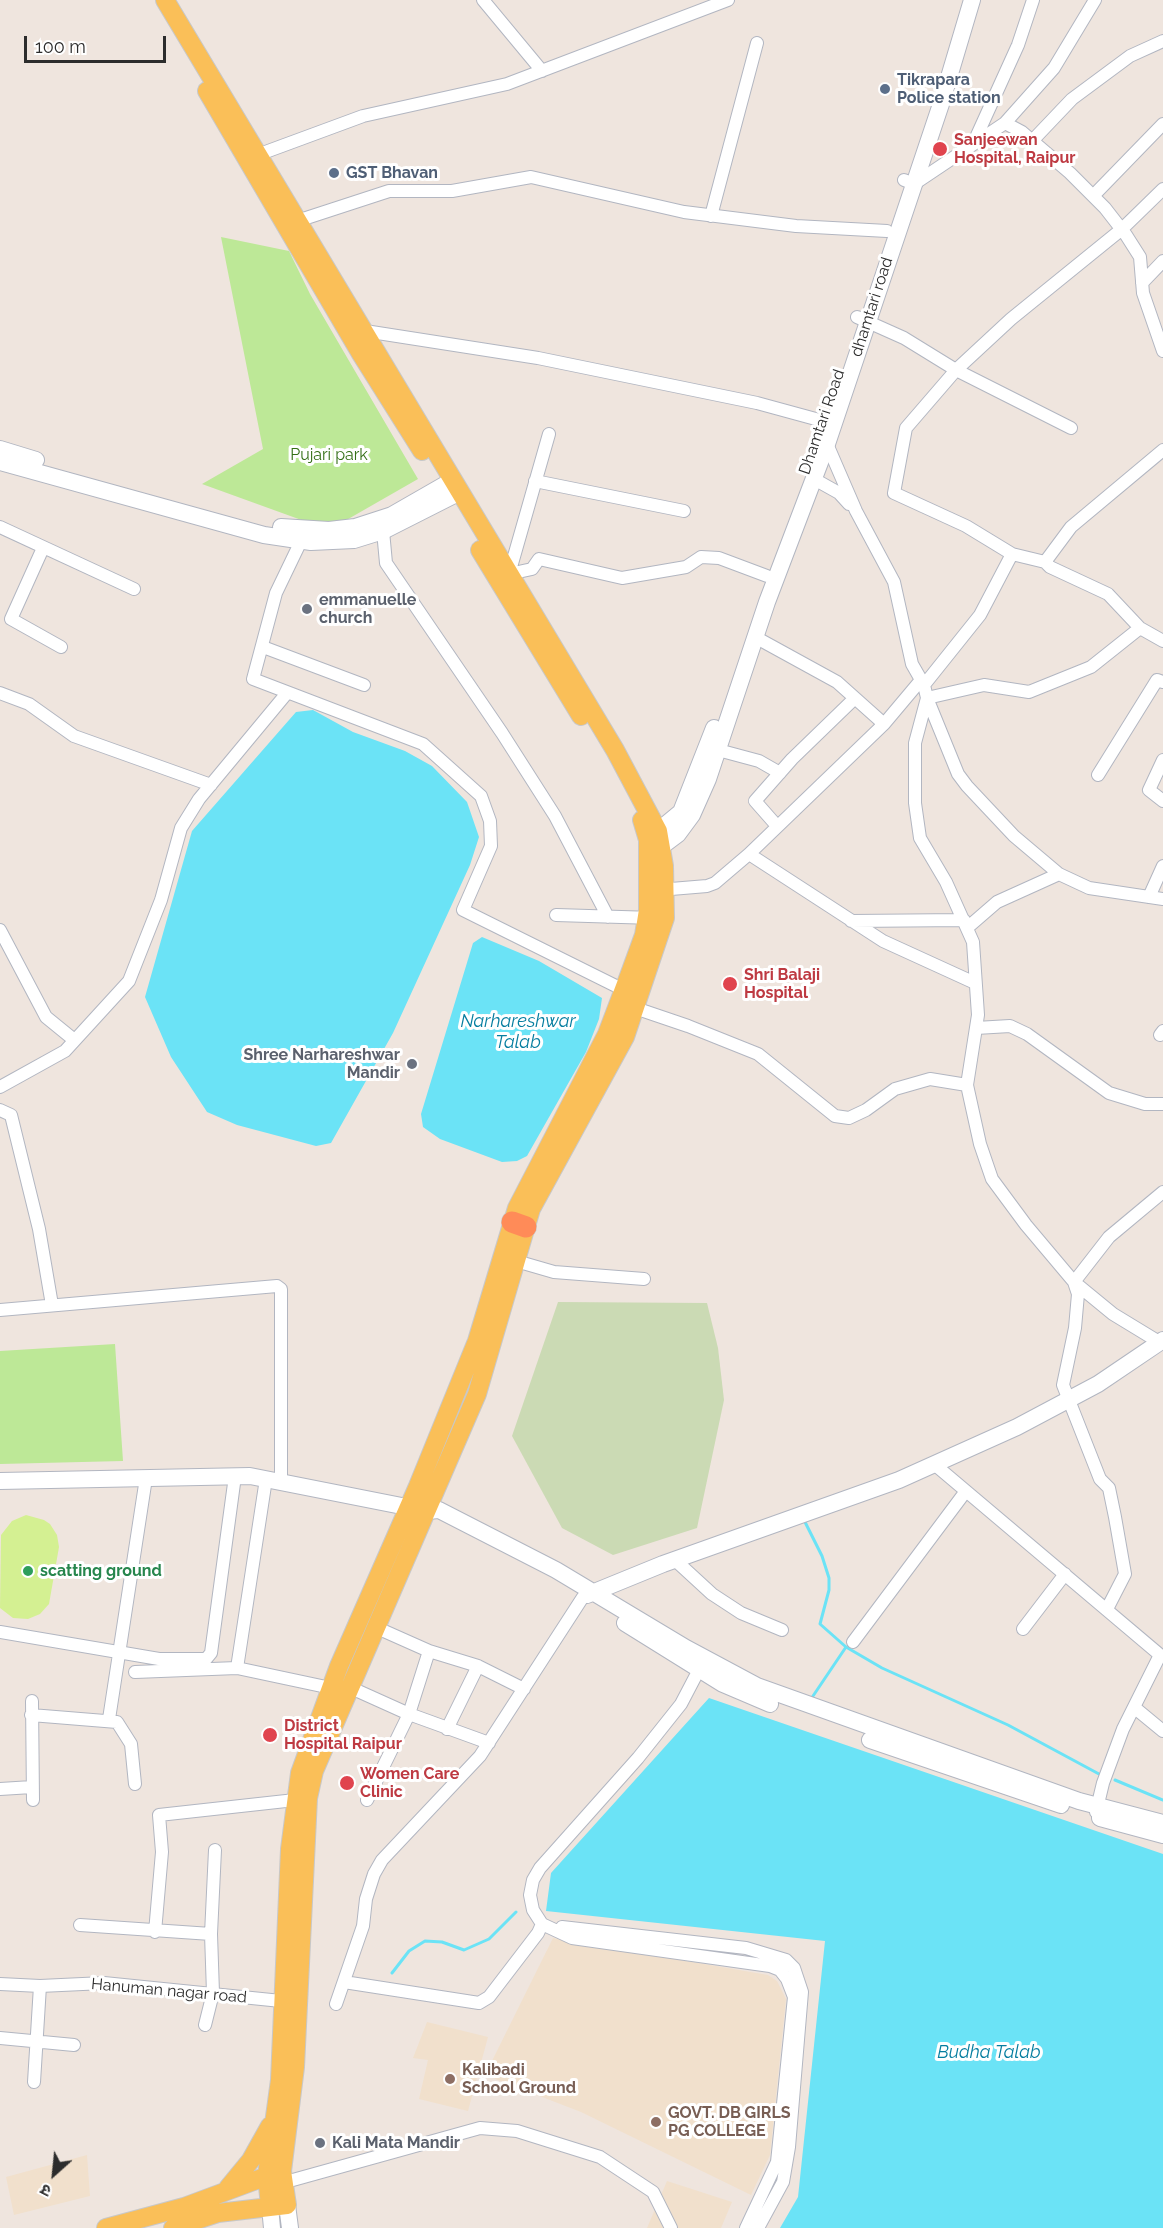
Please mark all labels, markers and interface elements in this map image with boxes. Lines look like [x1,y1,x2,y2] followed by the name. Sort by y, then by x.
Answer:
[27,24,170,62] scale bar
[35,36,86,57] text: 100 m
[897,70,1001,108] place label: Tikrapara Police station
[878,82,892,96] marker: Tikrapara Police station
[954,130,1076,168] place label: Sanjeewan Hospital, Raipur
[931,140,949,158] marker: Sanjeewan Hospital, Raipur
[346,163,438,183] place label: GST Bhavan
[327,166,341,180] marker: GST Bhavan
[847,255,897,359] street label: dhamtari road
[795,367,849,477] street label: Dhamtari Road
[290,445,368,465] park label: Pujari park
[319,590,416,628] place label: emmanuelle church
[300,602,314,616] marker: emmanuelle church
[744,965,820,1003] place label: Shri Balaji Hospital
[721,975,739,993] marker: Shri Balaji Hospital
[460,1011,576,1054] water label: Narhareshwar Talab
[243,1045,400,1083] place label: Shree Narhareshwar Mandir
[405,1057,419,1071] marker: Shree Narhareshwar Mandir
[40,1561,162,1581] place label: scatting ground
[21,1564,35,1578] marker: scatting ground
[284,1716,402,1754] place label: District Hospital Raipur
[261,1726,279,1744] marker: District Hospital Raipur
[360,1764,459,1802] place label: Women Care Clinic
[338,1774,356,1792] marker: Women Care Clinic
[90,1975,248,2007] street label: Hanuman nagar road
[937,2042,1041,2064] water label: Budha Talab
[462,2060,576,2098] place label: Kalibadi School Ground
[443,2072,457,2086] marker: Kalibadi School Ground
[668,2103,791,2141] place label: GOVT. DB GIRLS PG COLLEGE
[649,2115,663,2129] marker: GOVT. DB GIRLS PG COLLEGE
[332,2133,460,2153] place label: Kali Mata Mandir
[313,2136,327,2150] marker: Kali Mata Mandir
[24,2144,84,2204] north arrow
[37,2180,54,2201] text: उ

